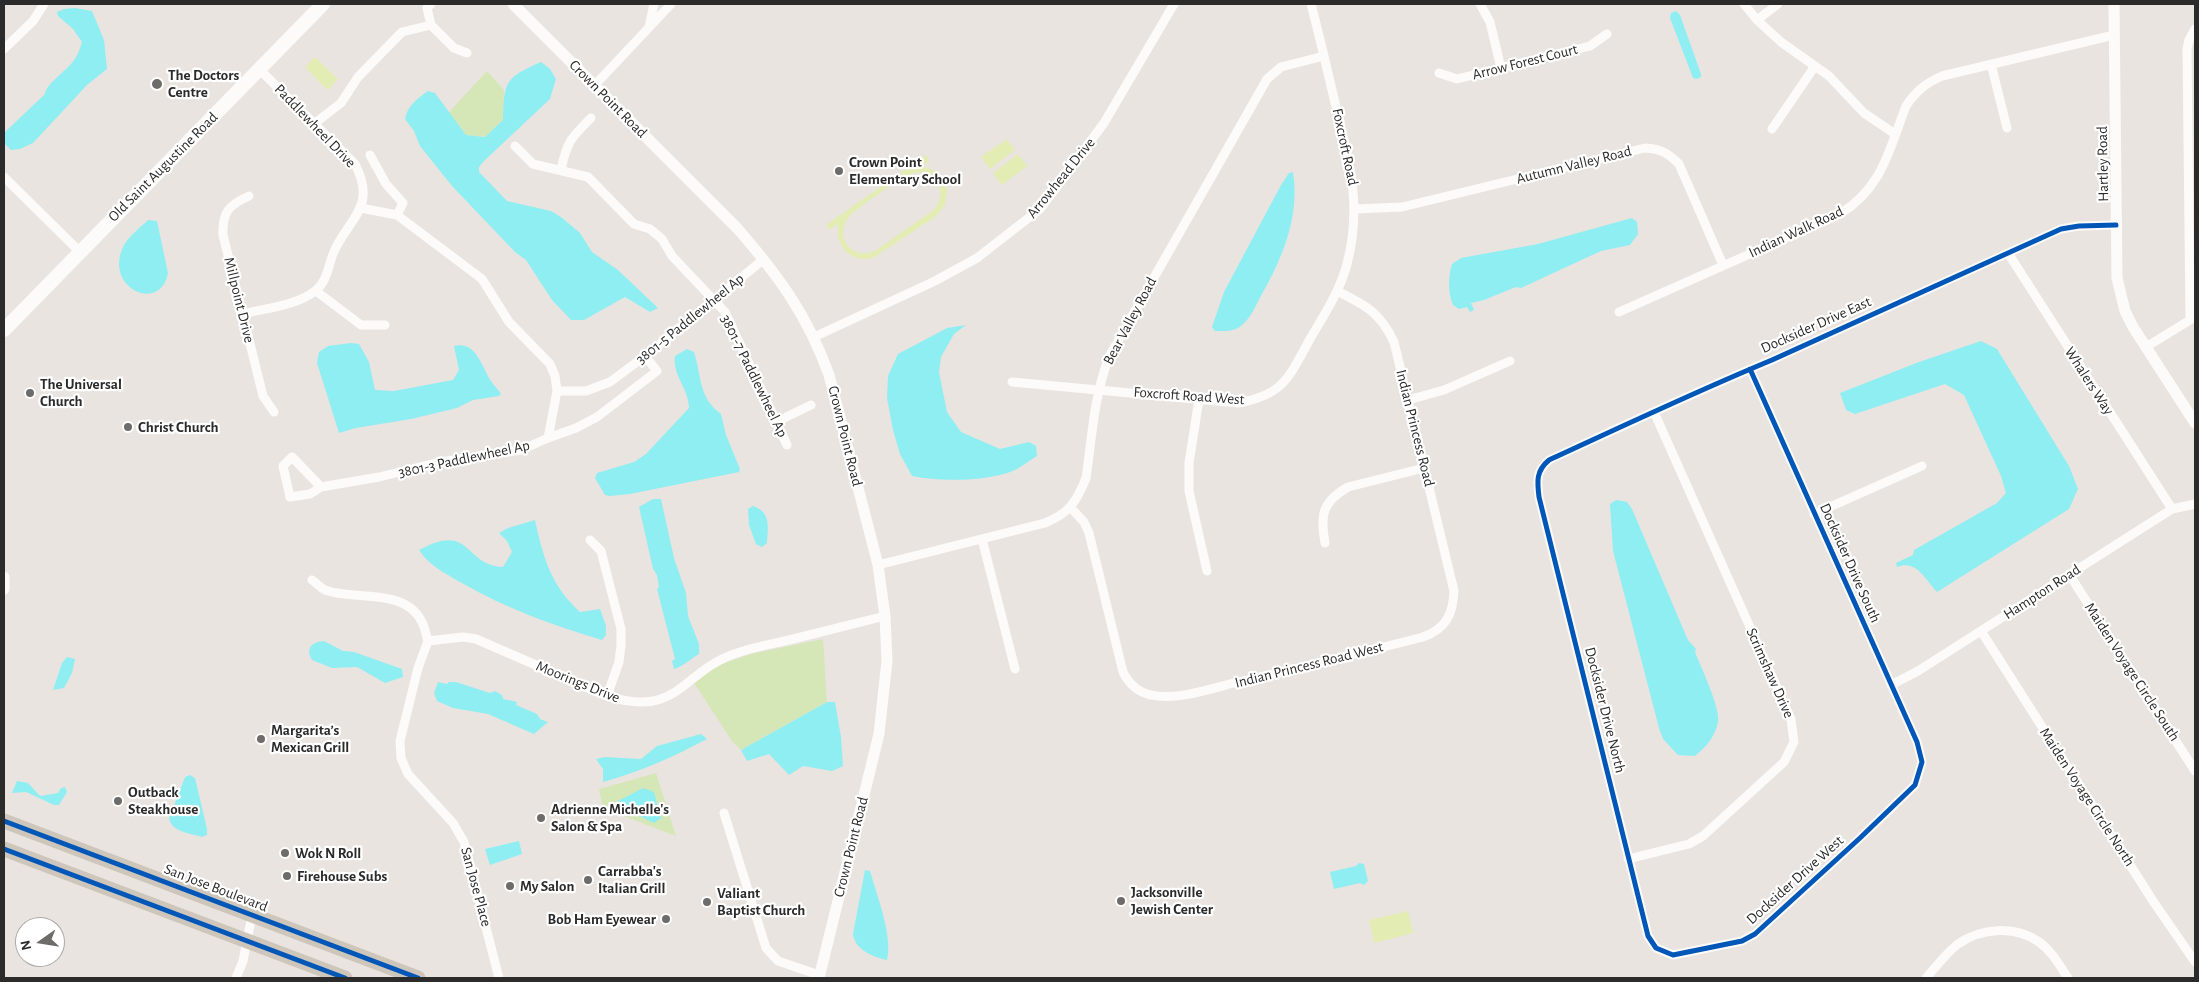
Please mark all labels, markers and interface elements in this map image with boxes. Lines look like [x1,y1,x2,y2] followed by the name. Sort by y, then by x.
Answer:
[1471,40,1579,84] street label: Arrow Forest Court
[565,56,651,142] street label: Crown Point Road
[168,66,239,101] place label: The Doctors Centre
[150,77,164,91] marker: The Doctors Centre
[270,80,360,172] street label: Paddlewheel Drive
[1328,107,1362,187] street label: Foxcroft Road
[104,108,222,226] street label: Old Saint Augustine Road
[2093,126,2113,202] street label: Hartley Road
[1023,134,1099,222] street label: Arrowhead Drive
[1515,142,1633,188] street label: Autumn Valley Road
[849,153,961,188] place label: Crown Point Elementary School
[833,165,845,177] marker: Crown Point Elementary School
[1746,202,1846,262] street label: Indian Walk Road
[220,255,258,345] street label: Millpoint Drive
[632,270,748,368] street label: 3801-5 Paddlewheel Ap
[1099,274,1161,368] street label: Bear Valley Road
[1758,293,1874,357] street label: Docksider Drive East
[717,312,791,440] street label: 3801-7 Paddlewheel Ap
[2060,344,2118,418] street label: Whalers Way
[1392,368,1438,488] street label: Indian Princess Road
[40,375,122,410] place label: The Universal Church
[1133,383,1245,409] street label: Foxcroft Road West
[824,384,866,488] street label: Crown Point Road
[24,387,36,399] marker: The Universal Church
[138,418,218,436] place label: Christ Church
[122,421,134,433] marker: Christ Church
[397,436,531,482] street label: 3801-3 Paddlewheel Ap
[1816,500,1884,626] street label: Docksider Drive South
[2000,560,2084,624] street label: Hampton Road
[2080,599,2184,745] street label: Maiden Voyage Circle South
[1742,625,1798,721] street label: Scrimshaw Drive
[1233,638,1385,692] street label: Indian Princess Road West
[1581,645,1629,775] street label: Docksider Drive North
[533,657,623,707] street label: Moorings Drive
[271,721,349,756] place label: Margarita’s Mexican Grill
[2035,724,2139,870] street label: Maiden Voyage Circle North
[255,733,267,745] marker: Margarita’s Mexican Grill
[128,783,198,818] place label: Outback Steakhouse
[112,795,124,807] marker: Outback Steakhouse
[830,795,872,899] street label: Crown Point Road
[551,800,669,835] place label: Adrienne Michelle's Salon & Spa
[535,812,547,824] marker: Adrienne Michelle's Salon & Spa
[1743,832,1847,928] street label: Docksider Drive West
[295,844,361,862] place label: Wok N Roll
[457,845,495,929] street label: San Jose Place
[279,847,291,859] marker: Wok N Roll
[162,860,270,916] street label: San Jose Boulevard
[598,862,665,897] place label: Carrabba's Italian Grill
[297,867,387,885] place label: Firehouse Subs
[281,870,293,882] marker: Firehouse Subs
[582,874,594,886] marker: Carrabba's Italian Grill
[520,877,574,895] place label: My Salon
[504,880,516,892] marker: My Salon
[1131,883,1213,918] place label: Jacksonville Jewish Center
[717,884,805,919] place label: Valiant Baptist Church
[1115,895,1127,907] marker: Jacksonville Jewish Center
[701,896,713,908] marker: Valiant Baptist Church
[548,910,656,928] place label: Bob Ham Eyewear
[660,913,672,925] marker: Bob Ham Eyewear
[15,917,65,967] north arrow
[18,939,34,951] text: N

